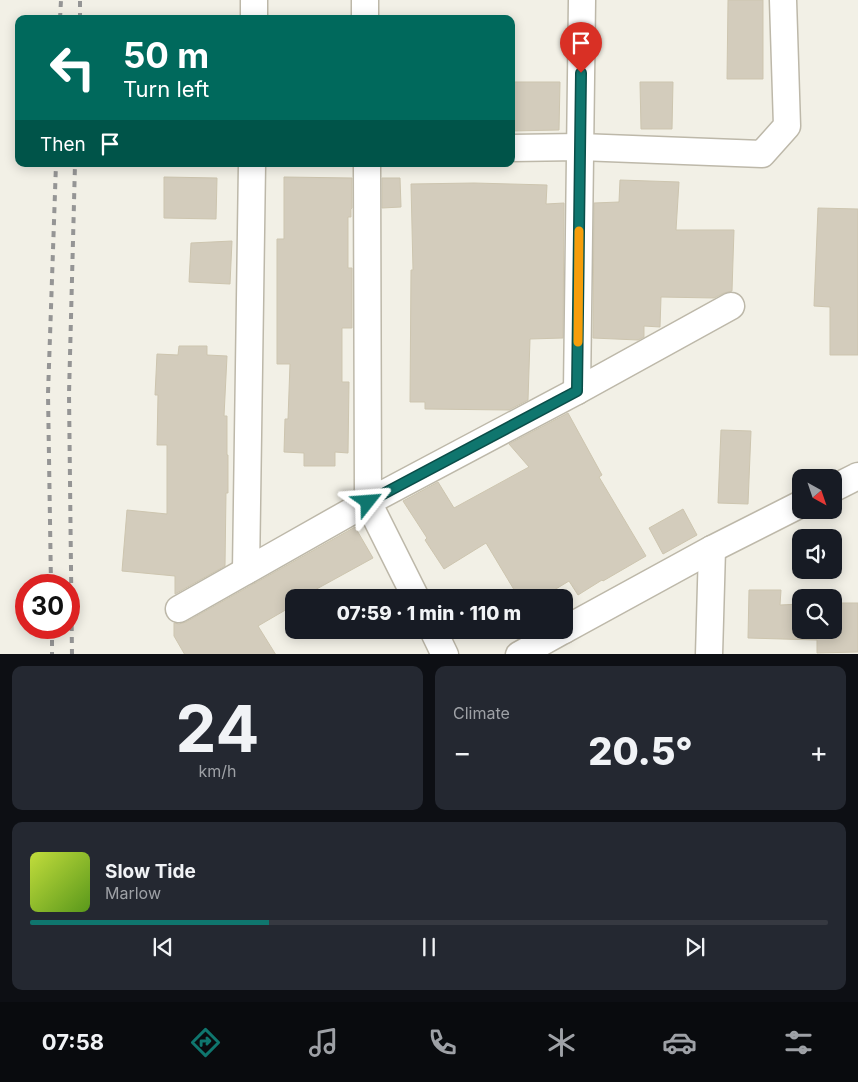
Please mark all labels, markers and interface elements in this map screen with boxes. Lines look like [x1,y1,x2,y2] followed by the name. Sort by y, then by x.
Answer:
[560,22,602,73] pin
[567,29,595,57] icon: arrive
[123,34,209,76] text: 50 m
[40,35,105,100] icon: left
[123,76,209,102] text: Turn left
[96,130,124,158] icon: arrive
[40,133,86,156] text: Then
[792,469,842,519] north arrow
[792,469,842,639] map controls
[341,475,393,527] position arrow
[792,529,842,579] button: sound
[15,574,80,639] speed limit sign: 30
[792,589,842,639] button: search
[337,602,521,625] text: 07:59 · 1 min · 110 m
[176,689,259,768] text: 24
[453,703,510,723] text: Climate
[588,728,693,774] text: 20.5°
[453,735,472,769] text: −
[809,735,828,769] text: +
[198,761,237,781] text: km/h
[105,860,196,883] text: Slow Tide
[105,883,161,903] text: Marlow
[149,933,177,961] icon: previous
[415,933,443,961] icon: pause
[681,933,709,961] icon: next
[188,1025,223,1060] icon: directions
[306,1025,341,1060] icon: music
[425,1025,460,1060] icon: phone
[544,1025,579,1060] icon: climate
[662,1025,697,1060] icon: car
[781,1025,816,1060] icon: filters
[42,1029,104,1055] text: 07:58

